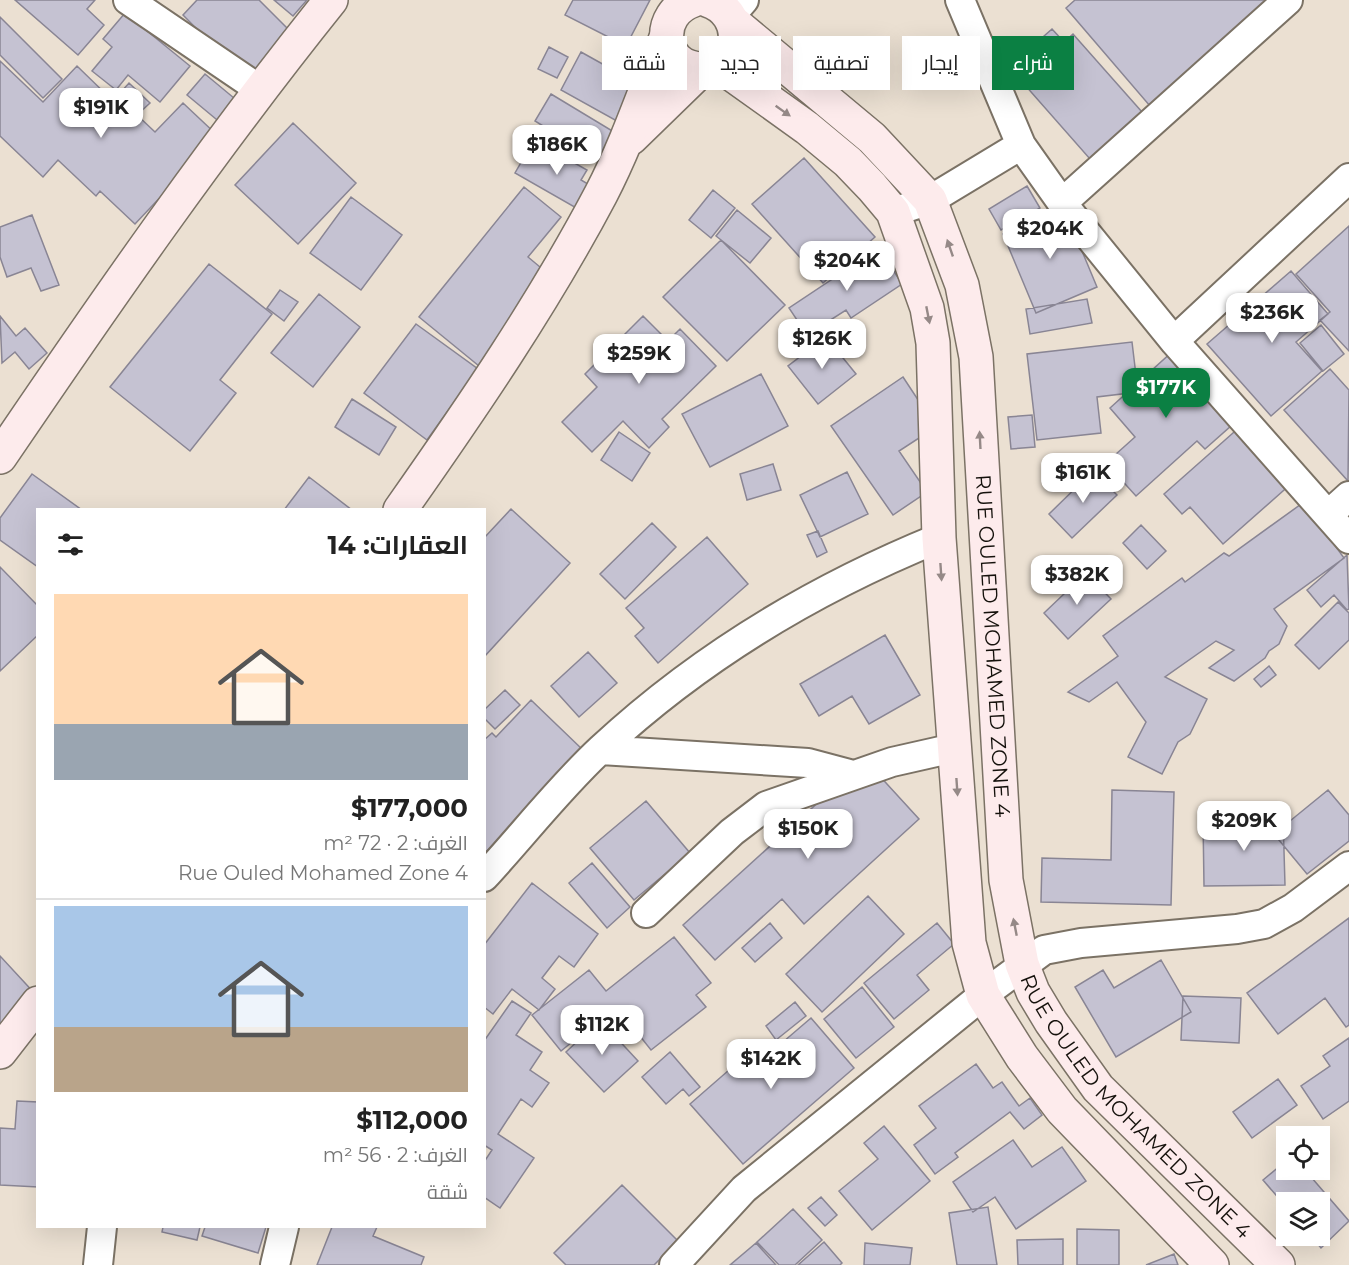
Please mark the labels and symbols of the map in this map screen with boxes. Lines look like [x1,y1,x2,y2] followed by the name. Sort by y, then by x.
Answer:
[59,88,143,139] pin: $191K
[775,105,791,117] one-way arrow
[515,125,599,176] pin: $186K
[1008,209,1092,260] pin: $204K
[944,239,954,257] one-way arrow
[805,241,889,292] pin: $204K
[1230,293,1314,344] pin: $236K
[923,305,933,324] one-way arrow
[780,319,864,370] pin: $126K
[597,334,681,385] pin: $259K
[1124,368,1208,419] pin: $177K
[976,430,985,449] one-way arrow
[1041,453,1125,504] pin: $161K
[971,474,1015,818] street label: RUE OULED MOHAMED ZONE 4
[1035,555,1119,606] pin: $382K
[937,562,946,581] one-way arrow
[952,778,962,797] one-way arrow
[1202,801,1286,852] pin: $209K
[766,809,850,860] pin: $150K
[1010,917,1019,936] one-way arrow
[1015,971,1257,1244] street label: RUE OULED MOHAMED ZONE 4
[560,1005,644,1056] pin: $112K
[729,1039,813,1090] pin: $142K

